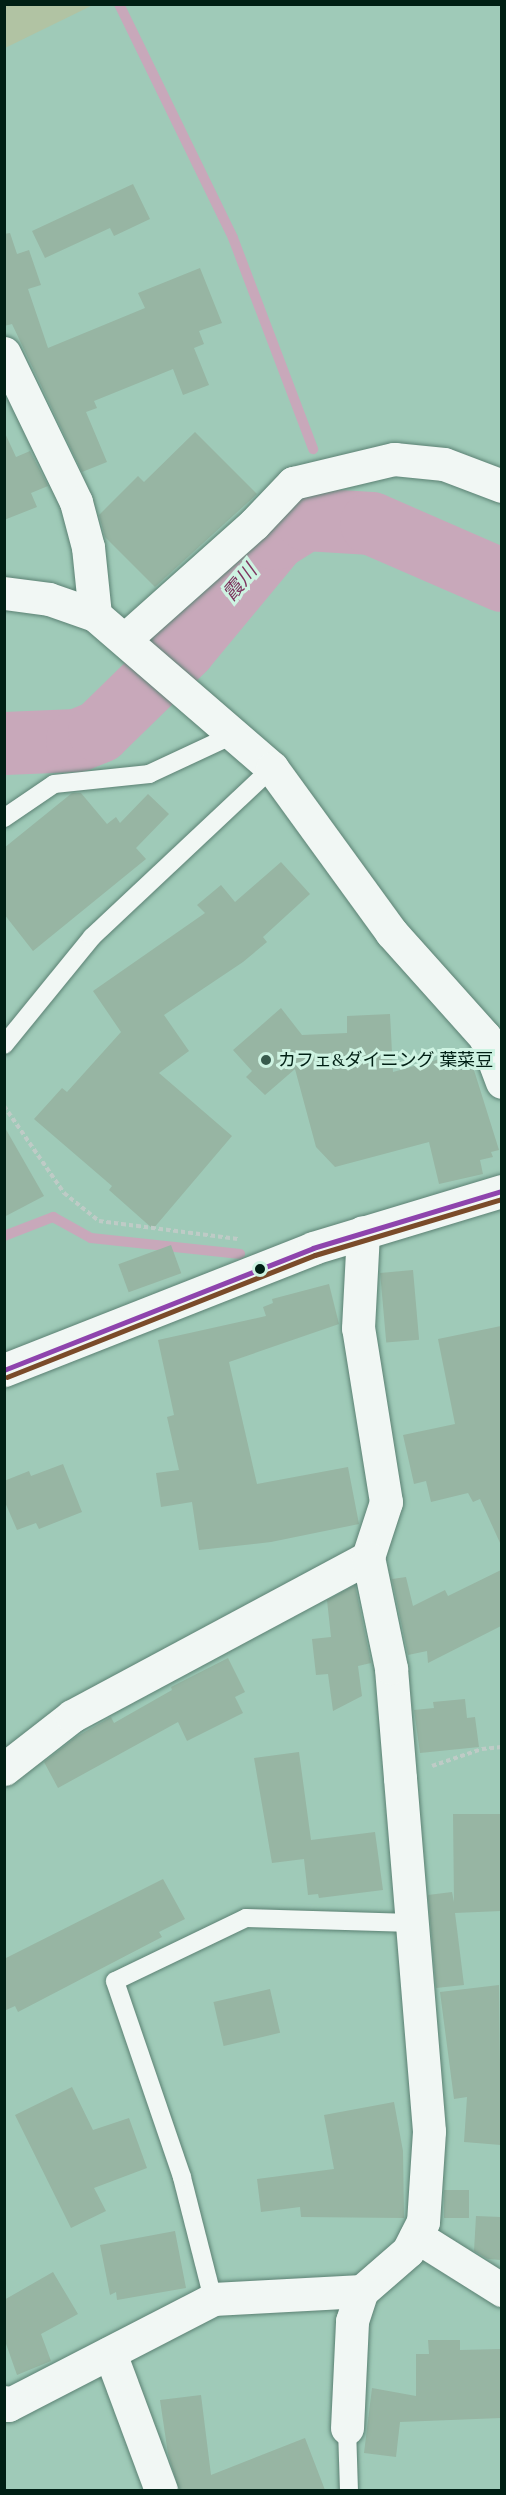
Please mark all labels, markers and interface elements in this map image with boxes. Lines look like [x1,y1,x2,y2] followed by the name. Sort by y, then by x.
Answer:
[217,559,261,605] water label: 霞川
[278,1049,493,1071] place label: カフェ&ダイニング 葉菜豆
[259,1053,273,1067] marker: カフェ&ダイニング 葉菜豆
[254,1263,266,1275] unlabelled marker

